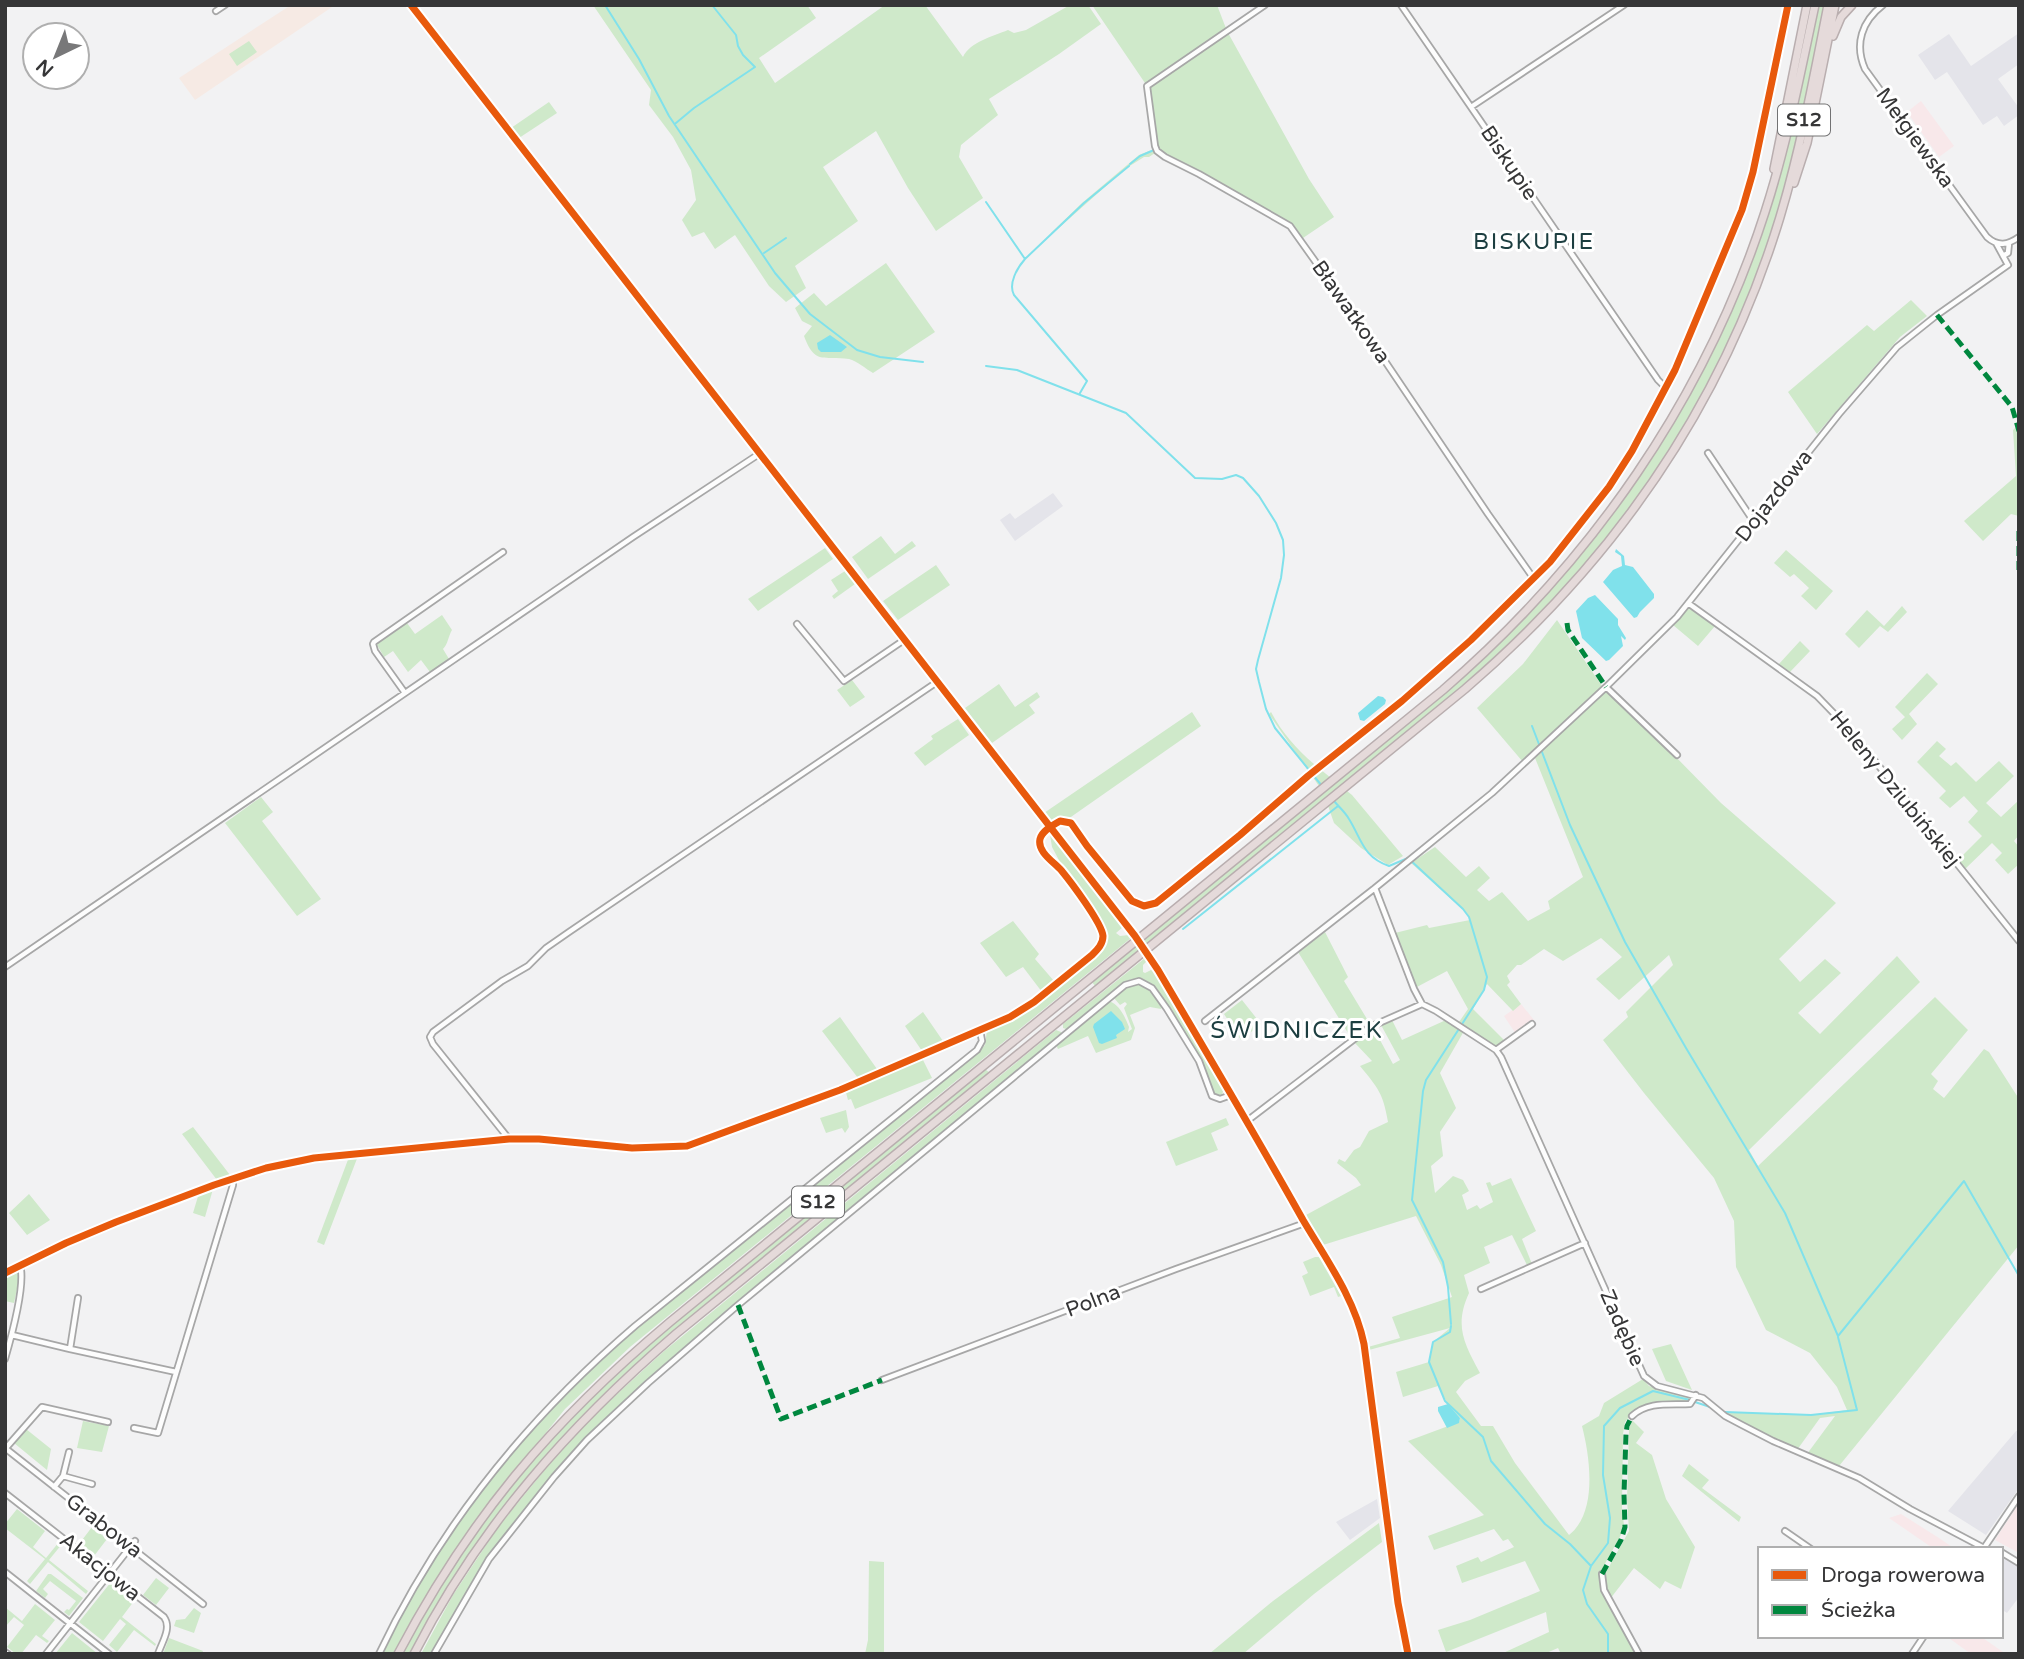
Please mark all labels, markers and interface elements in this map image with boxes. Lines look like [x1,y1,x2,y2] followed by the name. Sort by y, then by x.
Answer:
[21,21,91,91] north arrow
[32,54,58,81] text: N
[1870,83,1960,193] street label: Mełgiewska
[1778,104,1830,136] road number: S12
[1475,121,1543,205] street label: Biskupie
[1473,228,1595,256] district label: BISKUPIE
[1306,256,1396,368] street label: Bławatkowa
[1730,445,1818,547] street label: Dojazdowa
[1824,706,1966,872] street label: Heleny Dziubińskiej
[1210,1015,1384,1045] district label: ŚWIDNICZEK
[792,1186,844,1218] road number: S12
[1062,1279,1124,1323] street label: Polna
[1594,1286,1650,1370] street label: Zadębie
[61,1488,147,1564] street label: Grabowa
[54,1528,146,1606] street label: Akacjowa
[1758,1547,2003,1638] legend
[1821,1563,1985,1588] text: Droga rowerowa
[1821,1598,1896,1623] text: Ścieżka

